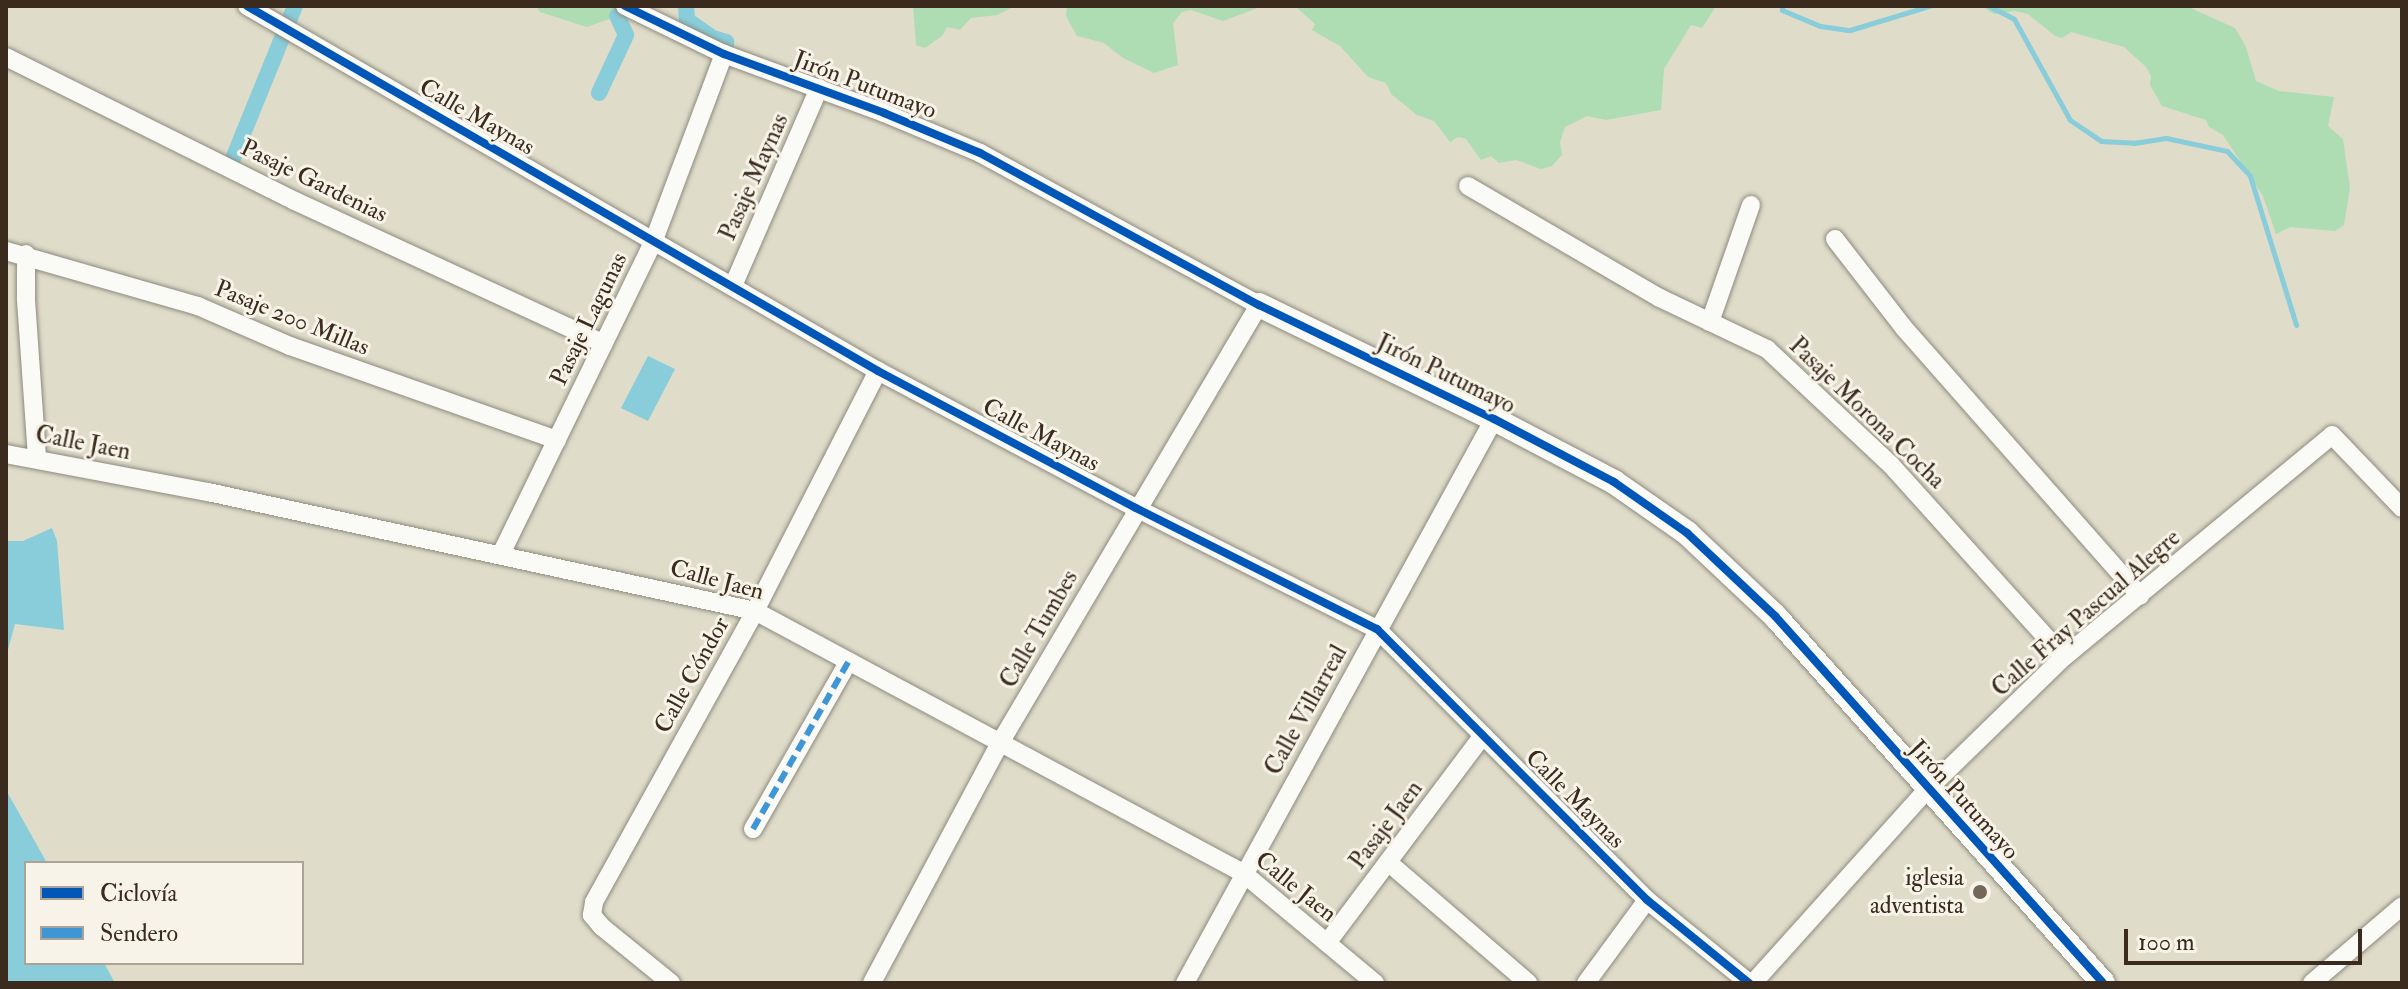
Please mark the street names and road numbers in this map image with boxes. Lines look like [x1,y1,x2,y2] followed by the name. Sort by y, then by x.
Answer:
[790,45,940,125] street label: Jirón Putumayo
[414,72,540,162] street label: Calle Maynas
[713,109,795,245] street label: Pasaje Maynas
[236,133,392,229] street label: Pasaje Gardenias
[544,248,634,390] street label: Pasaje Lagunas
[211,274,373,362] street label: Pasaje 200 Millas
[1372,328,1520,420] street label: Jirón Putumayo
[1783,331,1951,495] street label: Pasaje Morona Cocha
[978,392,1104,478] street label: Calle Maynas
[33,420,133,466] street label: Calle Jaen
[1986,523,2186,703] street label: Calle Fray Pascual Alegre
[667,554,767,606] street label: Calle Jaen
[994,565,1084,693] street label: Calle Tumbes
[648,612,736,738] street label: Calle Cóndor
[1259,640,1353,780] street label: Calle Villarreal
[1903,734,2025,866] street label: Jirón Putumayo
[1519,743,1631,855] street label: Calle Maynas
[1343,775,1429,875] street label: Pasaje Jaen
[1250,846,1342,928] street label: Calle Jaen

